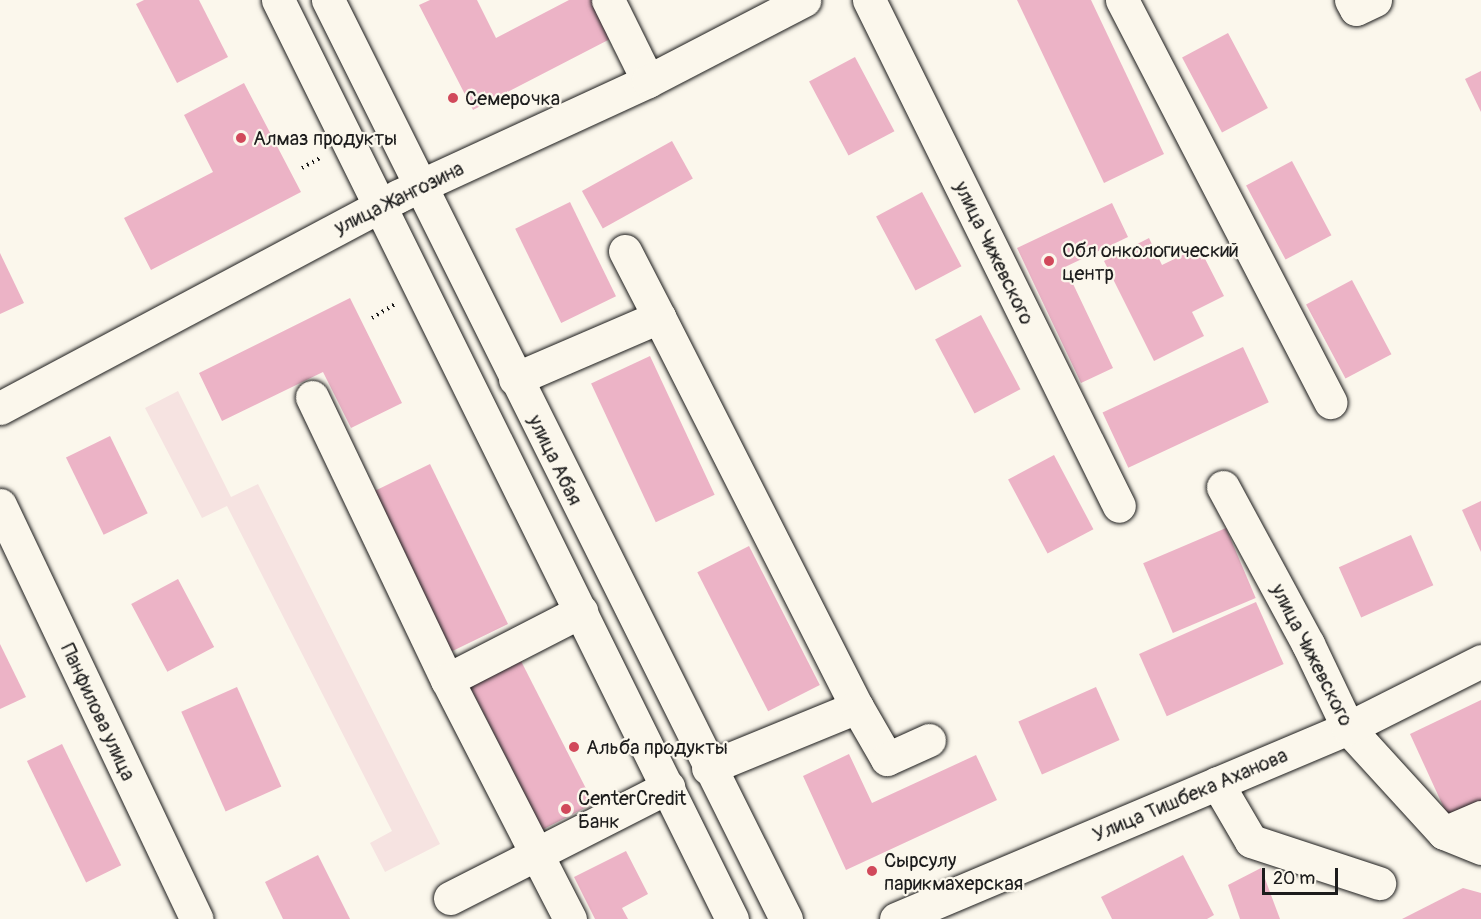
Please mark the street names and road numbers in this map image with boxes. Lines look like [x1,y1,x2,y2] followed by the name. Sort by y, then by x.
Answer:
[330,156,468,240] street label: улица Жангозина
[949,177,1039,329] street label: улица Чижевского
[523,411,587,509] street label: улица Абая
[1266,580,1358,730] street label: улица Чижевского
[56,639,140,785] street label: Панфилова улица
[1089,743,1291,847] street label: Улица Тишбека Аханова

